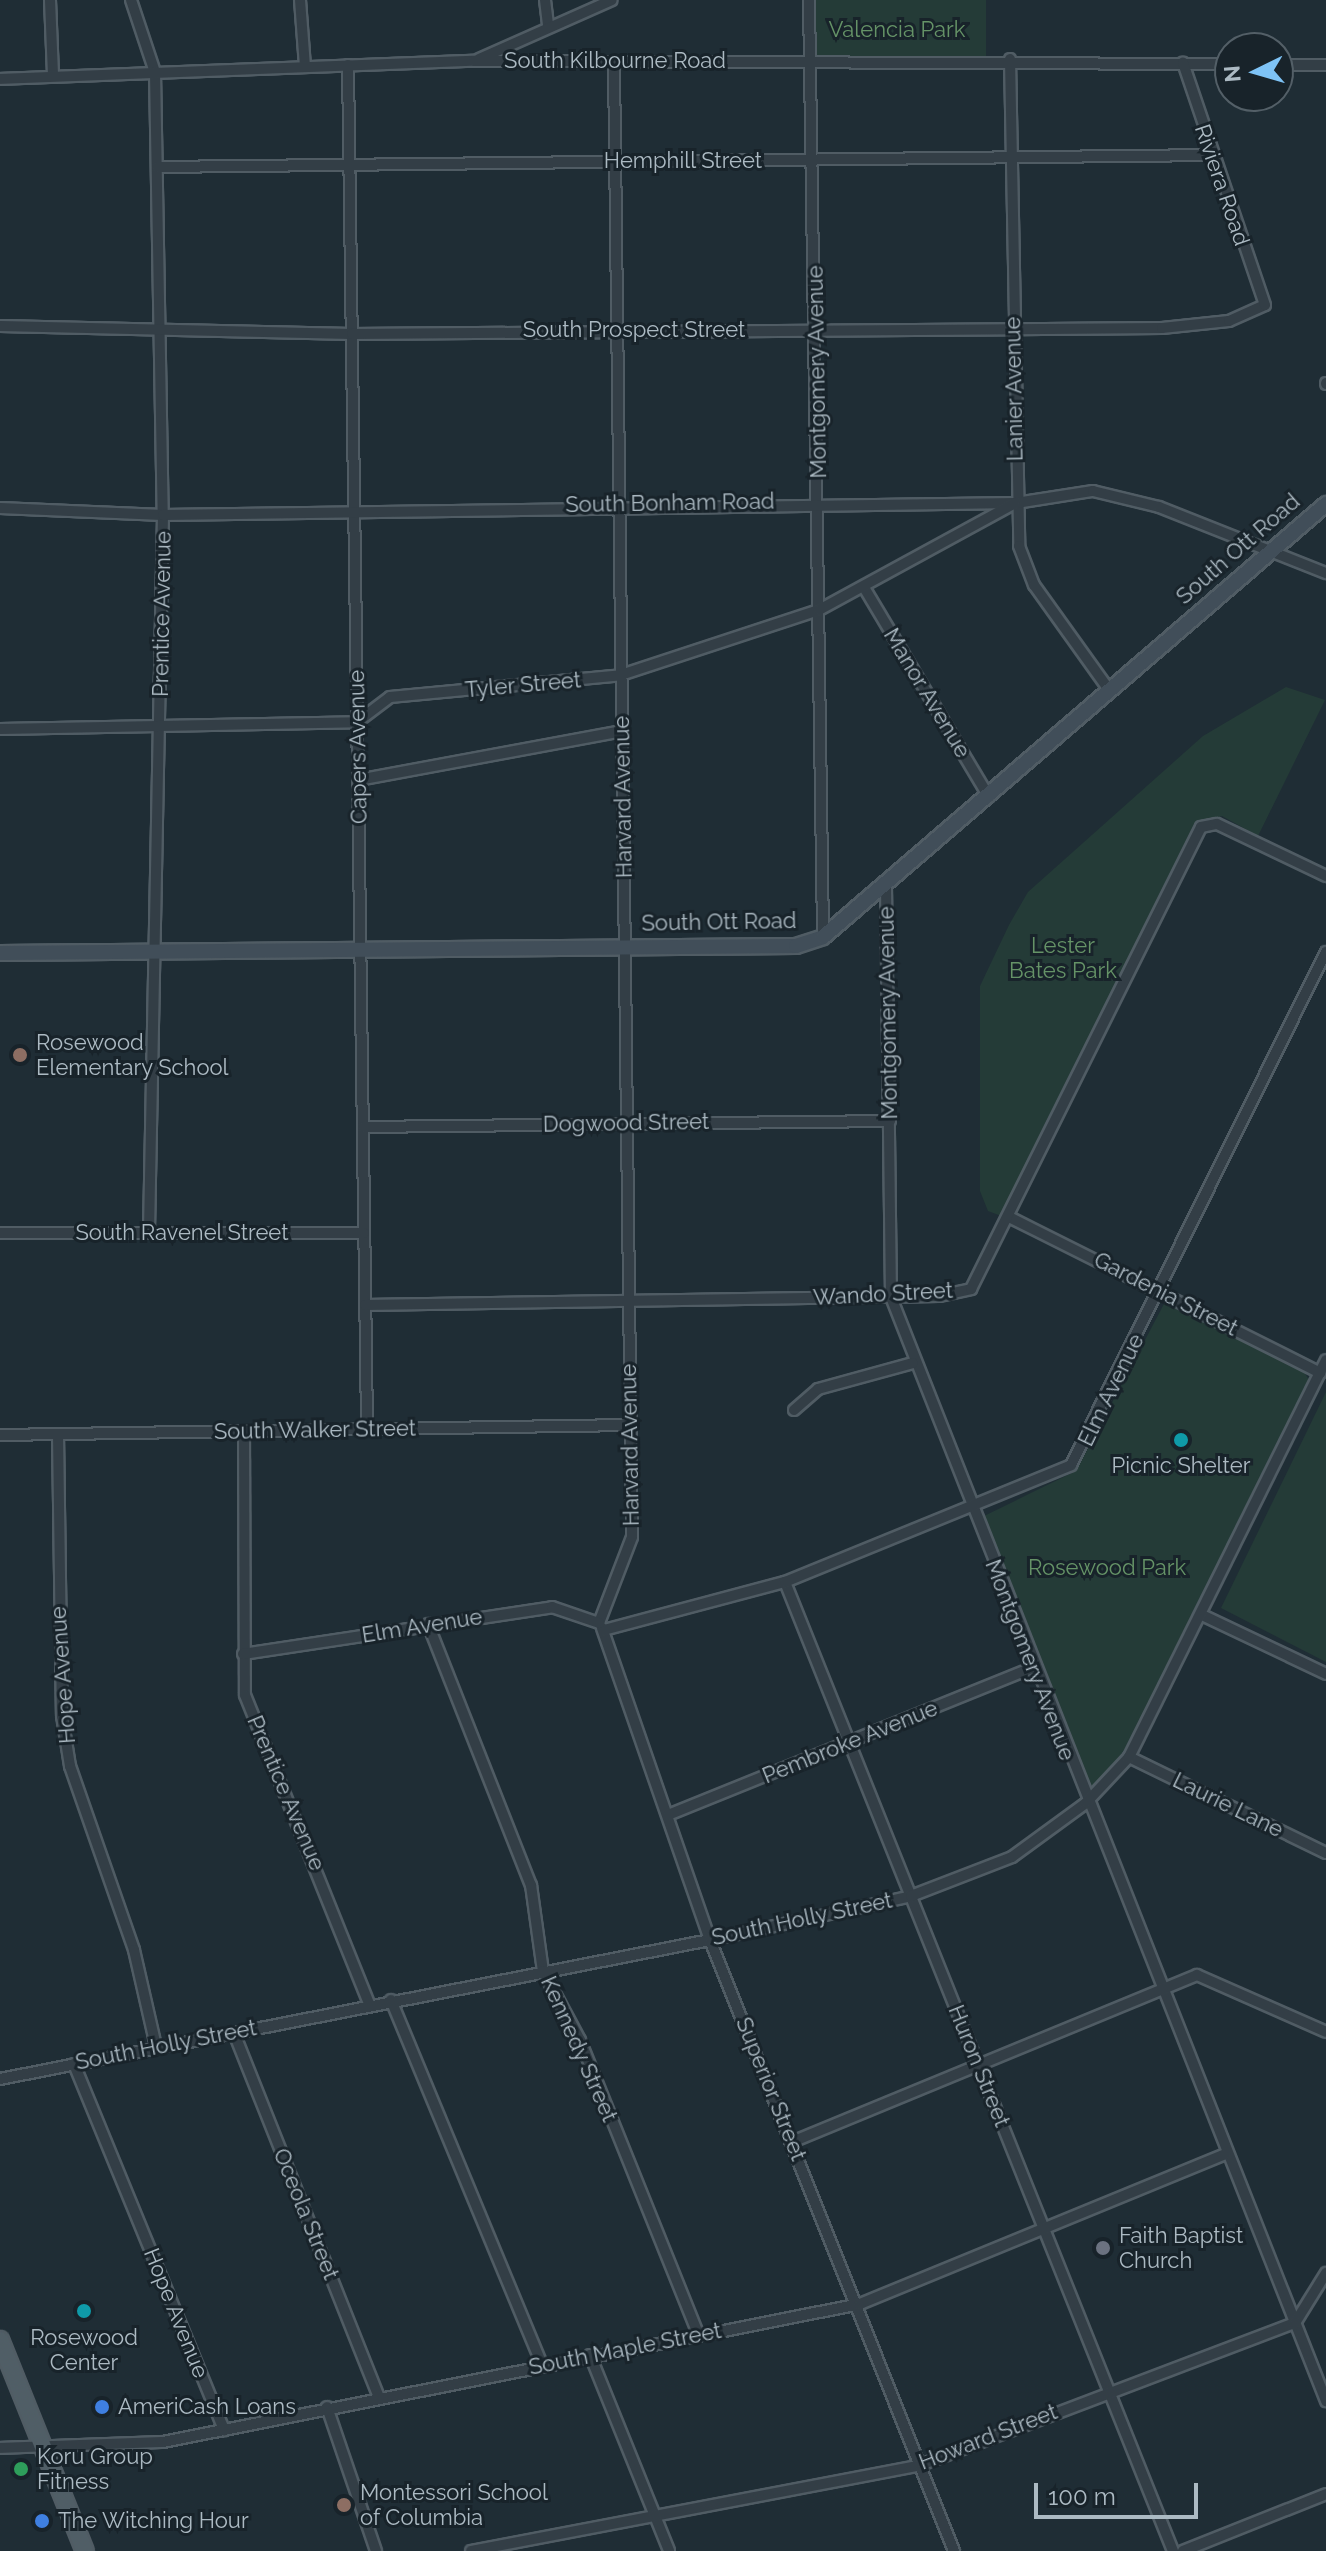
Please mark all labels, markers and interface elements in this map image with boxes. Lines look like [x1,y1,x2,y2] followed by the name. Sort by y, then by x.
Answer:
[829,17,965,43] park label: Valencia Park
[1214,32,1294,112] north arrow
[504,48,726,74] street label: South Kilbourne Road
[1218,64,1246,83] text: N
[1189,121,1255,249] street label: Riviera Road
[604,148,762,174] street label: Hemphill Street
[802,265,832,479] street label: Montgomery Avenue
[1000,316,1028,462] street label: Lanier Avenue
[523,317,745,343] street label: South Prospect Street
[565,488,775,518] street label: South Bonham Road
[1171,488,1305,610] street label: South Ott Road
[147,531,177,697] street label: Prentice Avenue
[878,623,976,763] street label: Manor Avenue
[464,667,582,703] street label: Tyler Street
[343,669,373,825] street label: Capers Avenue
[608,715,638,879] street label: Harvard Avenue
[873,906,903,1120] street label: Montgomery Avenue
[641,907,797,937] street label: South Ott Road
[1009,932,1117,984] park label: Lester Bates Park
[36,1029,229,1080] place label: Rosewood Elementary School
[11,1046,29,1064] marker: Rosewood Elementary School
[543,1108,709,1138] street label: Dogwood Street
[75,1220,289,1246] street label: South Ravenel Street
[1090,1246,1242,1342] street label: Gardenia Street
[812,1277,954,1311] street label: Wando Street
[1072,1329,1150,1451] street label: Elm Avenue
[615,1363,645,1527] street label: Harvard Avenue
[213,1415,417,1445] street label: South Walker Street
[1172,1431,1190,1449] marker: Picnic Shelter
[1112,1453,1250,1479] place label: Picnic Shelter
[979,1555,1081,1765] street label: Montgomery Avenue
[1028,1555,1186,1581] park label: Rosewood Park
[359,1603,485,1649] street label: Elm Avenue
[45,1605,81,1745] street label: Hope Avenue
[758,1695,942,1789] street label: Pembroke Avenue
[241,1711,331,1875] street label: Prentice Avenue
[1169,1767,1287,1843] street label: Laurie Lane
[709,1887,895,1951] street label: South Holly Street
[535,1972,623,2126] street label: Kennedy Street
[943,2001,1015,2131] street label: Huron Street
[730,2013,812,2165] street label: Superior Street
[73,2014,259,2076] street label: South Holly Street
[268,2145,344,2283] street label: Oceola Street
[1119,2222,1243,2274] place label: Faith Baptist Church
[1094,2239,1112,2257] marker: Faith Baptist Church
[138,2244,214,2382] street label: Hope Avenue
[75,2302,93,2320] marker: Rosewood Center
[526,2317,724,2381] street label: South Maple Street
[30,2324,138,2376] place label: Rosewood Center
[118,2394,296,2420] place label: AmeriCash Loans
[93,2398,111,2416] marker: AmeriCash Loans
[915,2399,1061,2475] street label: Howard Street
[37,2443,153,2494] place label: Koru Group Fitness
[12,2460,30,2478] marker: Koru Group Fitness
[1038,2467,1202,2517] scale bar
[360,2479,548,2530] place label: Montessori School of Columbia
[1048,2482,1116,2511] text: 100 m
[335,2496,353,2514] marker: Montessori School of Columbia
[58,2508,249,2534] place label: The Witching Hour
[33,2512,51,2530] marker: The Witching Hour

